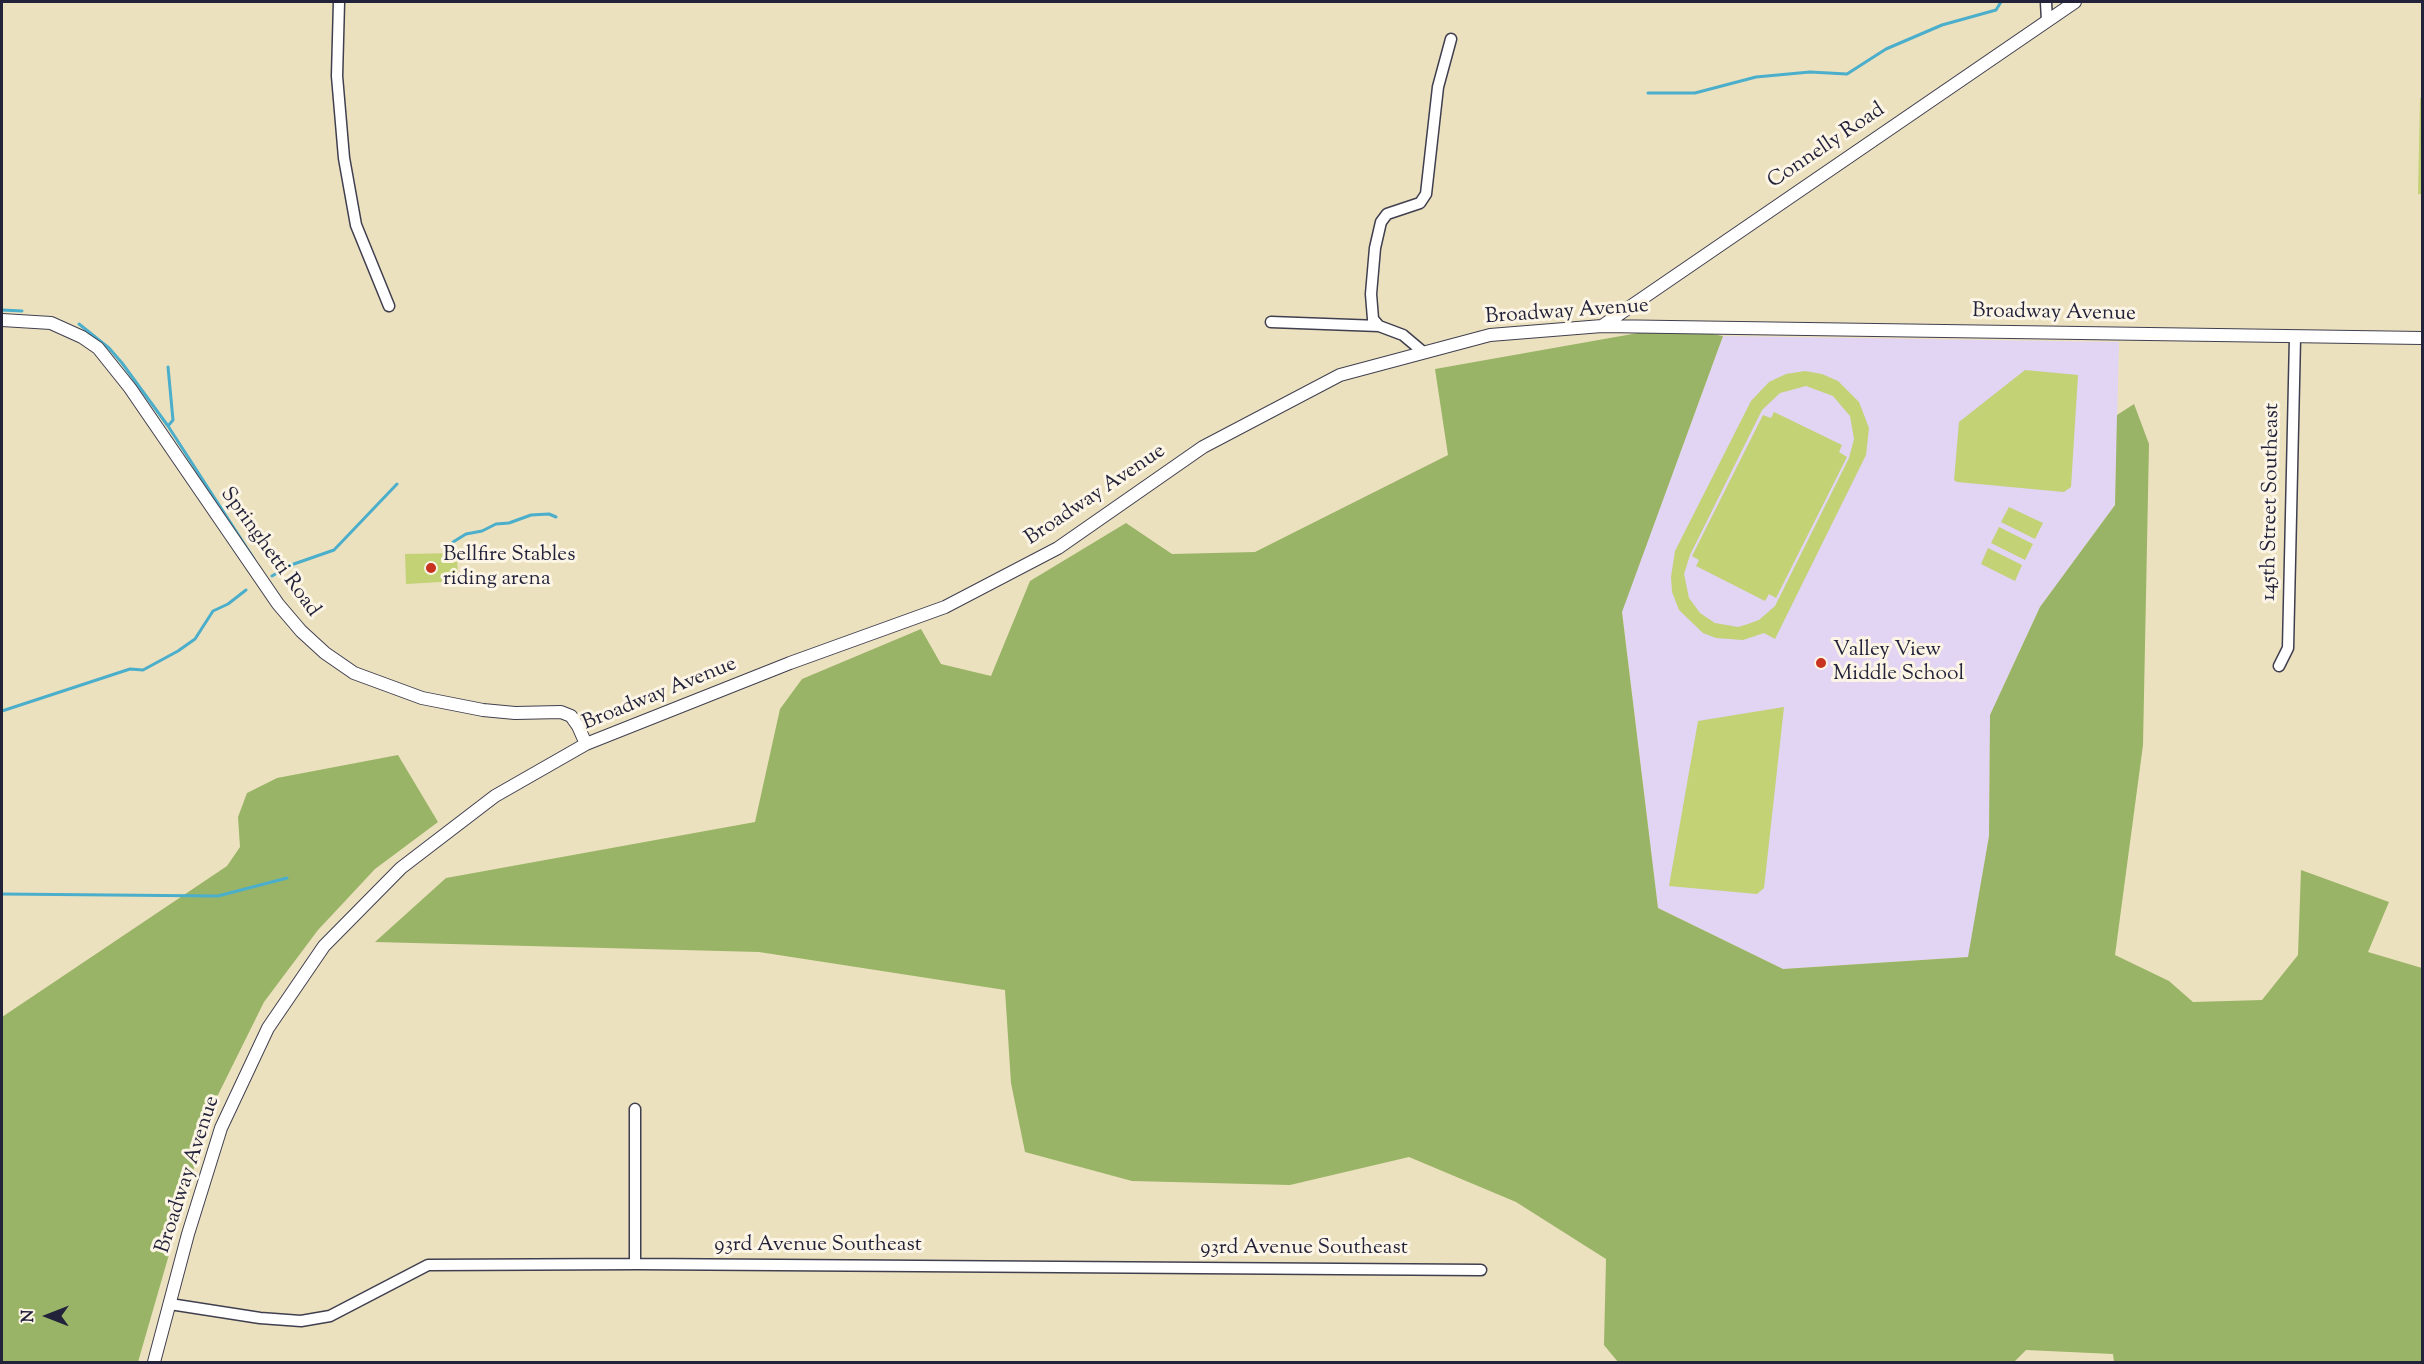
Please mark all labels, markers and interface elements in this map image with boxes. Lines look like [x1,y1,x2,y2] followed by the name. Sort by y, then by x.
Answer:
[1764,99,1890,195] street label: Connelly Road
[1484,295,1650,331] street label: Broadway Avenue
[1972,300,2136,328] street label: Broadway Avenue
[2258,403,2286,601] street label: 145th Street Southeast
[1021,440,1171,552] street label: Broadway Avenue
[213,483,325,623] street label: Springhetti Road
[443,543,575,593] place label: Bellfire Stables riding arena
[424,561,438,575] marker: Bellfire Stables riding arena
[1833,638,1964,688] place label: Valley View Middle School
[579,653,741,737] street label: Broadway Avenue
[1814,656,1828,670] marker: Valley View Middle School
[152,1093,226,1257] street label: Broadway Avenue
[714,1233,922,1259] street label: 93rd Avenue Southeast
[1200,1236,1408,1262] street label: 93rd Avenue Southeast
[18,1286,78,1346] north arrow
[18,1310,41,1322] text: N

